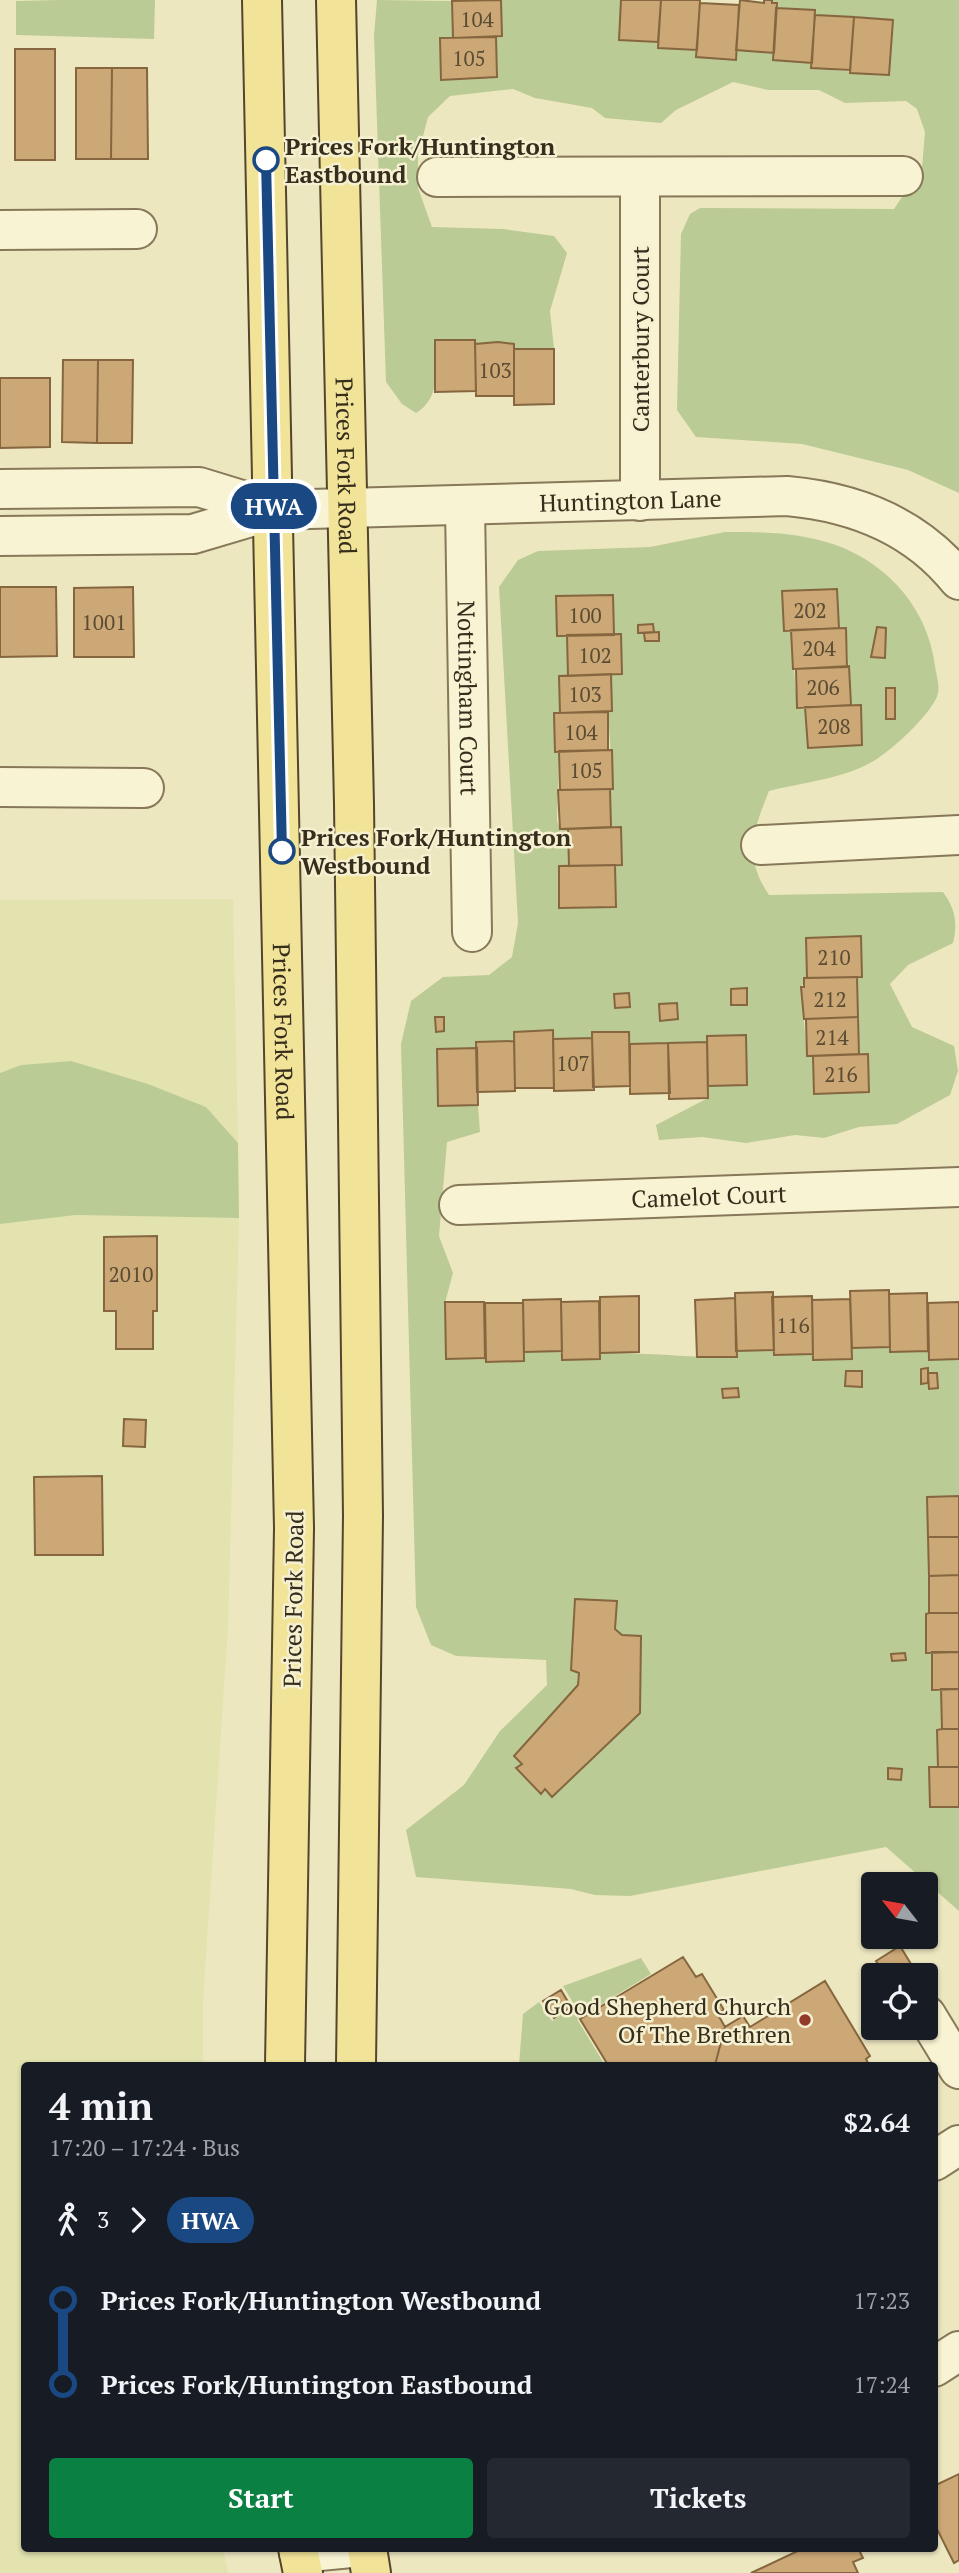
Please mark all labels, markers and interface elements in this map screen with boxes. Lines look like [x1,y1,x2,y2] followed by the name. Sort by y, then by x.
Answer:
[460,5,495,33] house number: 104
[452,44,486,72] house number: 105
[285,130,556,190] place label: Prices Fork/Huntington Eastbound
[253,147,279,173] marker: Prices Fork/Huntington Eastbound
[624,246,656,432] street label: Canterbury Court
[478,356,512,384] house number: 103
[328,377,364,555] street label: Prices Fork Road
[539,482,722,519] street label: Huntington Lane
[234,483,314,529] line badge: HWA
[245,490,303,522] text: HWA
[793,596,827,624] house number: 202
[451,600,486,796] street label: Nottingham Court
[568,601,602,629] house number: 100
[82,608,126,636] house number: 1001
[802,634,837,662] house number: 204
[578,641,612,669] house number: 102
[806,673,840,701] house number: 206
[568,680,602,708] house number: 103
[817,712,851,740] house number: 208
[564,718,599,746] house number: 104
[569,756,603,784] house number: 105
[301,821,572,881] place label: Prices Fork/Huntington Westbound
[269,838,295,864] marker: Prices Fork/Huntington Westbound
[266,943,301,1121] street label: Prices Fork Road
[817,943,851,971] house number: 210
[813,985,847,1013] house number: 212
[815,1023,850,1051] house number: 214
[556,1049,590,1077] house number: 107
[824,1060,858,1088] house number: 216
[631,1177,787,1215] street label: Camelot Court
[109,1260,153,1288] house number: 2010
[776,1311,810,1339] house number: 116
[275,1510,311,1688] street label: Prices Fork Road
[861,1872,938,1950] north arrow
[861,1872,938,2040] map controls
[861,1963,938,2040] button: locate
[544,1990,791,2050] place label: Good Shepherd Church Of The Brethren
[797,2012,813,2028] marker: Good Shepherd Church Of The Brethren
[49,2081,153,2131] text: 4 min
[844,2105,910,2139] text: $2.64
[49,2132,240,2163] text: 17:20 – 17:24 · Bus
[49,2201,87,2239] icon: walk
[119,2201,157,2239] icon: forward
[97,2204,109,2235] text: 3
[181,2204,240,2236] text: HWA
[101,2283,541,2317] text: Prices Fork/Huntington Westbound
[853,2285,910,2316] text: 17:23
[101,2367,532,2401] text: Prices Fork/Huntington Eastbound
[853,2369,910,2400] text: 17:24
[49,2458,473,2538] button: Start
[487,2458,910,2538] button: Tickets

